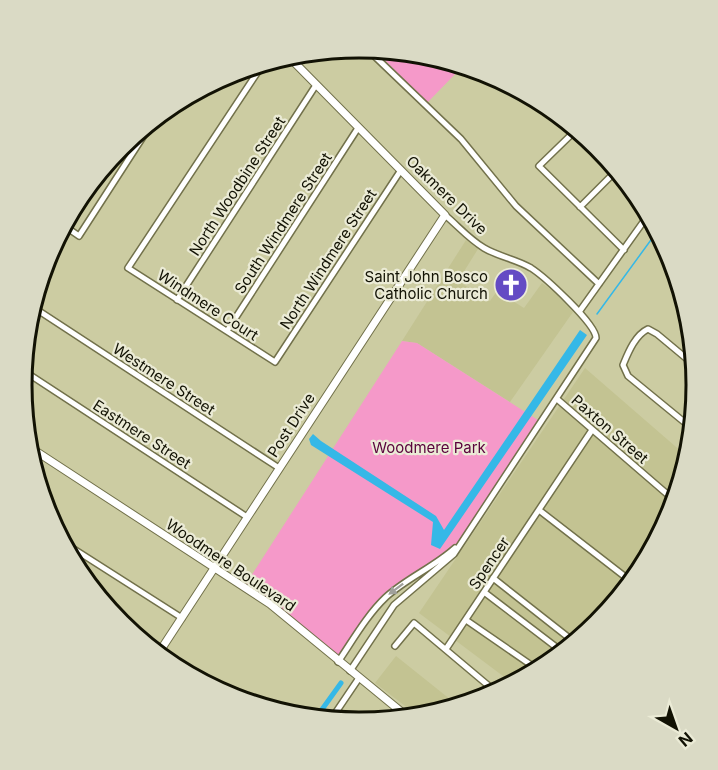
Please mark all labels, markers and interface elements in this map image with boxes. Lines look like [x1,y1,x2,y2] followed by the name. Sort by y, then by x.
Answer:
[185,113,289,259] street label: North Woodbine Street
[230,149,336,297] street label: South Windmere Street
[402,151,492,239] street label: Oakmere Drive
[276,185,380,333] street label: North Windmere Street
[154,265,262,345] street label: Windmere Court
[365,267,488,303] place label: Saint John Bosco Catholic Church
[493,267,529,303] church icon: Saint John Bosco Catholic Church
[109,339,219,419] street label: Westmere Street
[263,389,319,461] street label: Post Drive
[568,390,652,468] street label: Paxton Street
[90,395,195,473] street label: Eastmere Street
[372,438,487,457] park label: Woodmere Park
[162,514,300,616] street label: Woodmere Boulevard
[465,533,514,593] street label: Spencer
[389,583,404,595] one-way arrow
[646,698,706,758] north arrow
[675,728,697,751] text: N

